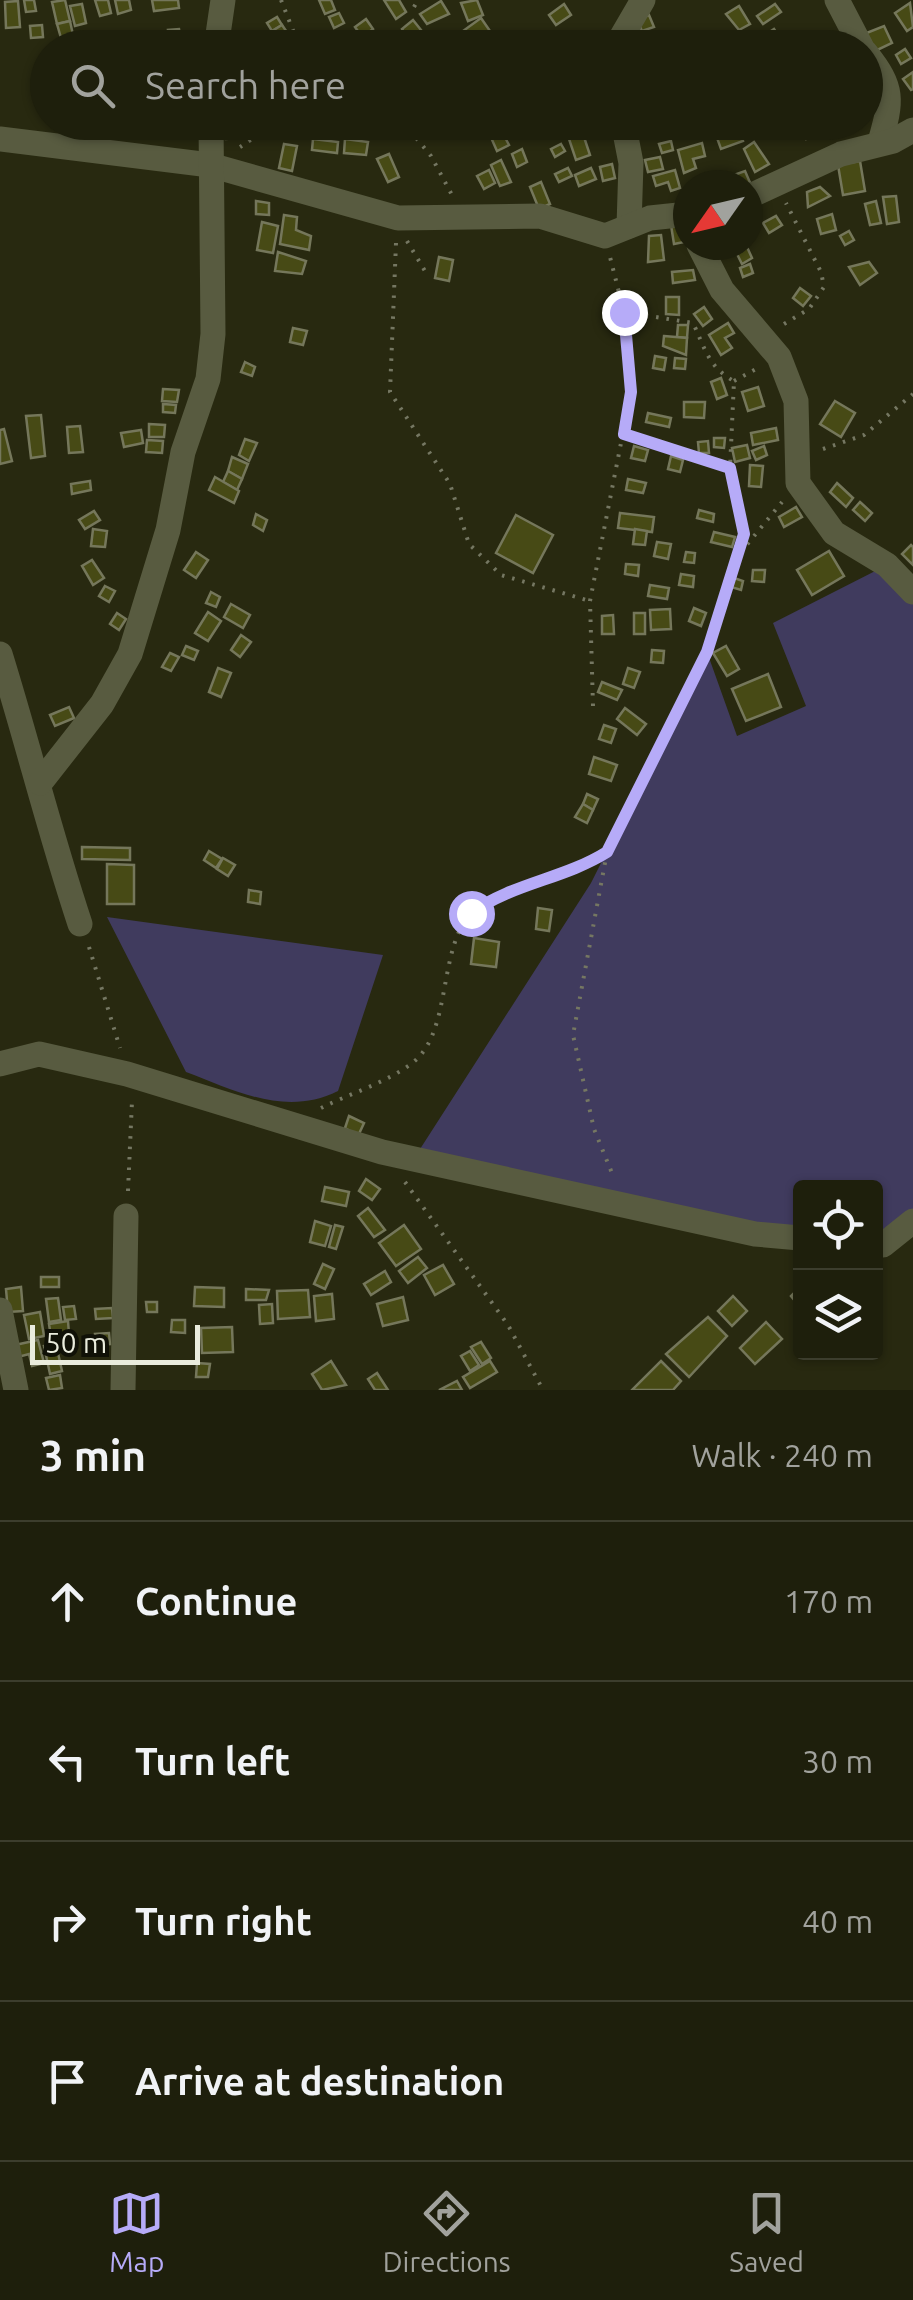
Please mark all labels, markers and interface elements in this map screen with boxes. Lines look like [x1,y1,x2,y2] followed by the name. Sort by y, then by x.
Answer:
[30,30,883,140] search box
[65,58,120,113] icon: search
[145,64,346,106] text: Search here
[673,170,763,260] north arrow
[602,290,648,336] route end
[449,891,495,937] route start
[793,1180,883,1360] map controls
[793,1180,883,1270] button: locate
[793,1270,883,1360] button: layers
[30,1320,200,1364] scale bar
[45,1327,107,1358] text: 50 m
[40,1432,146,1479] text: 3 min
[691,1437,873,1473] text: Walk · 240 m
[40,1574,95,1629] icon: ahead
[135,1580,297,1622] text: Continue
[784,1583,873,1619] text: 170 m
[40,1734,95,1789] icon: left
[135,1740,290,1782] text: Turn left
[802,1743,873,1779] text: 30 m
[40,1894,95,1949] icon: right
[135,1900,312,1942] text: Turn right
[802,1903,873,1939] text: 40 m
[40,2054,95,2109] icon: arrive
[135,2060,504,2102] text: Arrive at destination
[109,2186,164,2277] tab: Map
[383,2186,511,2277] tab: Directions
[729,2186,804,2277] tab: Saved

